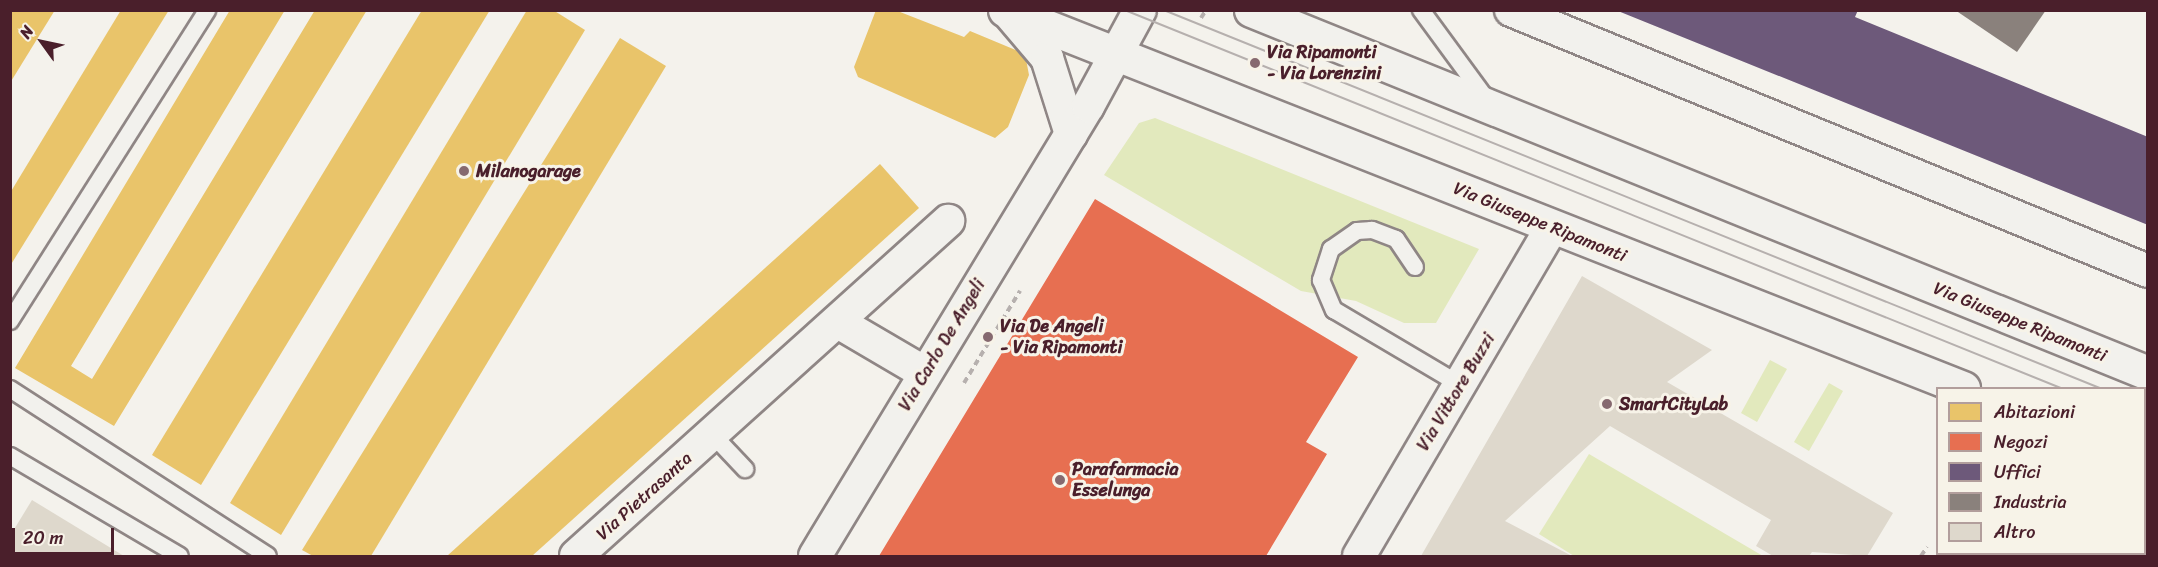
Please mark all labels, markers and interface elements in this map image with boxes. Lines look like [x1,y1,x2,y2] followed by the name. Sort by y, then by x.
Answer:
[12,12,72,72] north arrow
[11,19,42,44] text: N
[1267,42,1381,84] place label: Via Ripamonti - Via Lorenzini
[1248,56,1262,70] marker: Via Ripamonti - Via Lorenzini
[476,160,581,182] place label: Milanogarage
[457,164,471,178] marker: Milanogarage
[1450,177,1630,267] street label: Via Giuseppe Ripamonti
[894,275,990,415] street label: Via Carlo De Angeli
[1930,277,2110,367] street label: Via Giuseppe Ripamonti
[1000,316,1122,358] place label: Via De Angeli - Via Ripamonti
[1413,329,1499,455] street label: Via Vittore Buzzi
[981,330,995,344] marker: Via De Angeli - Via Ripamonti
[1936,387,2146,555] legend
[1619,393,1728,415] place label: SmartCityLab
[1994,396,2075,428] text: Abitazioni
[1600,397,1614,411] marker: SmartCityLab
[1994,426,2047,458] text: Negozi
[592,447,696,545] street label: Via Pietrasanta
[1994,456,2041,488] text: Uffici
[1072,459,1178,502] place label: Parafarmacia Esselunga
[1053,473,1067,487] marker: Parafarmacia Esselunga
[1994,486,2067,518] text: Industria
[15,516,117,554] scale bar
[1994,516,2035,548] text: Altro
[23,522,63,554] text: 20 m

